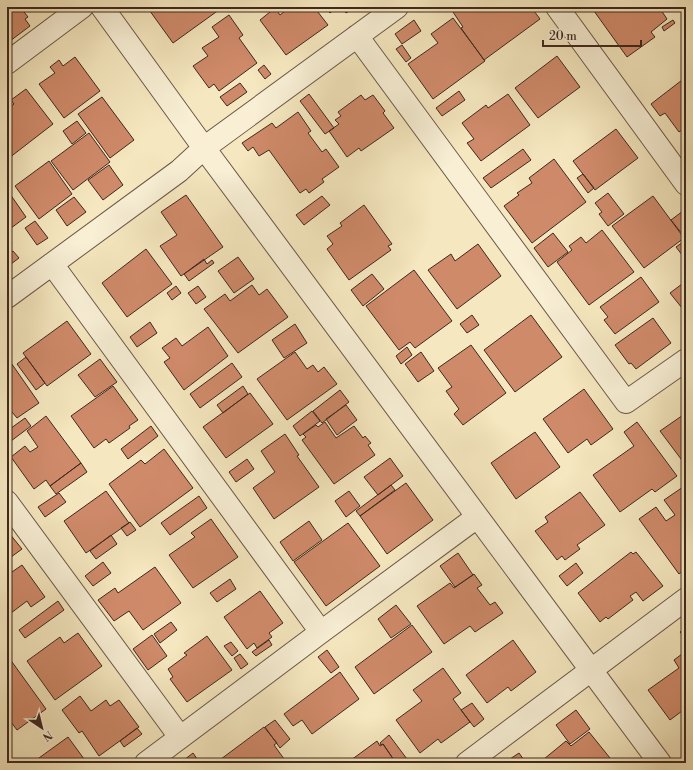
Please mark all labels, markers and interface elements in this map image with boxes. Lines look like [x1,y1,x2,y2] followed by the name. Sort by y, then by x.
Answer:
[543,22,641,48] scale bar
[549,29,577,44] text: 20 m
[22,708,62,748] north arrow
[39,727,55,744] text: N

